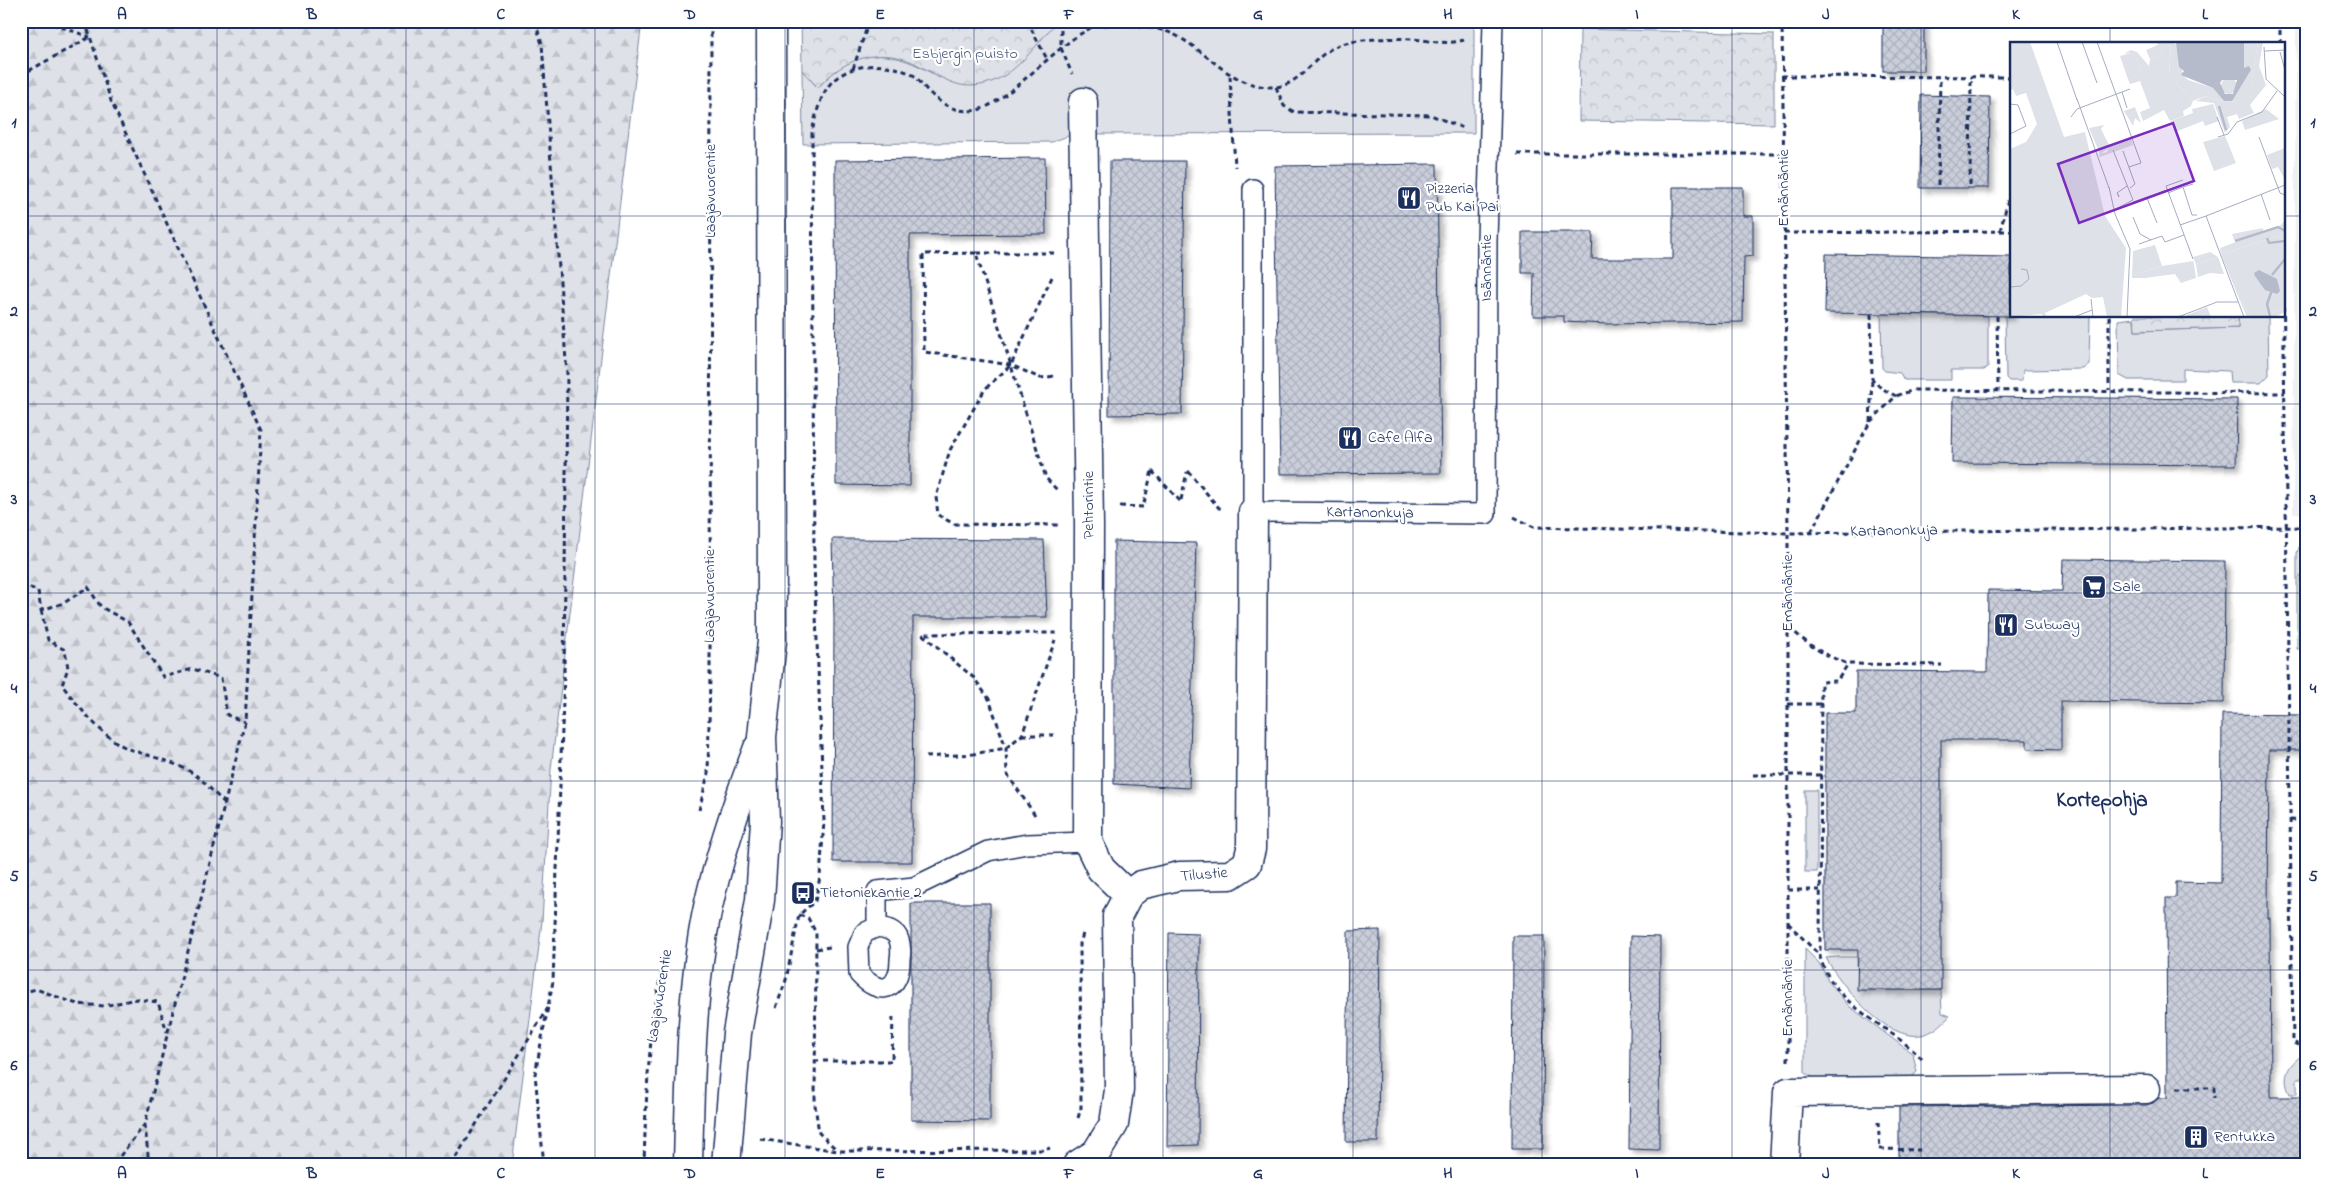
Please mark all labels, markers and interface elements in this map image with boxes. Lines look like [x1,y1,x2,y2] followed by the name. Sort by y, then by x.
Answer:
[117,3,127,27] text: A
[306,3,318,27] text: B
[497,3,506,27] text: C
[683,3,696,27] text: D
[875,3,885,27] text: E
[1063,3,1075,27] text: F
[1253,3,1263,27] text: G
[1443,3,1453,27] text: H
[1635,3,1639,27] text: I
[1822,3,1830,27] text: J
[2012,3,2021,27] text: K
[2202,3,2209,27] text: L
[912,42,1018,66] park label: Esbjergin puisto
[2010,42,2284,318] inset map
[11,111,17,135] text: 1
[2310,111,2316,135] text: 1
[699,143,723,238] street label: Laajavuorentie
[1772,148,1796,227] street label: Emännäntie
[1426,177,1499,219] place label: Pizzeria Pub Kai Pai
[1396,185,1422,211] restaurant icon: Pizzeria Pub Kai Pai
[1475,234,1499,302] street label: Isännäntie
[9,300,18,324] text: 2
[2308,300,2317,324] text: 2
[1337,425,1363,451] restaurant icon: Cafe Alfa
[1368,426,1433,450] place label: Cafe Alfa
[1077,470,1101,539] street label: Pehtorintie
[10,488,18,512] text: 3
[2309,488,2317,512] text: 3
[1326,500,1414,526] street label: Kartanonkuja
[1850,518,1938,544] street label: Kartanonkuja
[698,548,722,643] street label: Laajavuorentie
[1776,553,1800,632] street label: Emännäntie
[2081,574,2107,600] supermarket icon: Sale
[2112,575,2142,599] place label: Sale
[1993,612,2019,638] restaurant icon: Subway
[2024,613,2080,637] place label: Subway
[10,677,18,701] text: 4
[2309,677,2317,701] text: 4
[2056,786,2148,816] district label: Kortepohja
[1179,861,1229,889] street label: Tilustie
[9,865,19,889] text: 5
[2308,865,2318,889] text: 5
[790,880,816,906] bus stop icon: Tietoniekantie 2
[820,881,922,905] place label: Tietoniekantie 2
[641,947,679,1044] street label: Laajavuorentie
[1776,958,1800,1037] street label: Emännäntie
[9,1054,18,1078] text: 6
[2308,1054,2317,1078] text: 6
[2183,1124,2209,1150] building icon: Rentukka
[2214,1125,2275,1149] place label: Rentukka
[117,1162,127,1186] text: A
[306,1162,318,1186] text: B
[497,1162,506,1186] text: C
[683,1162,696,1186] text: D
[875,1162,885,1186] text: E
[1063,1162,1075,1186] text: F
[1253,1162,1263,1186] text: G
[1443,1162,1453,1186] text: H
[1635,1162,1639,1186] text: I
[1822,1162,1830,1186] text: J
[2012,1162,2021,1186] text: K
[2202,1162,2209,1186] text: L

